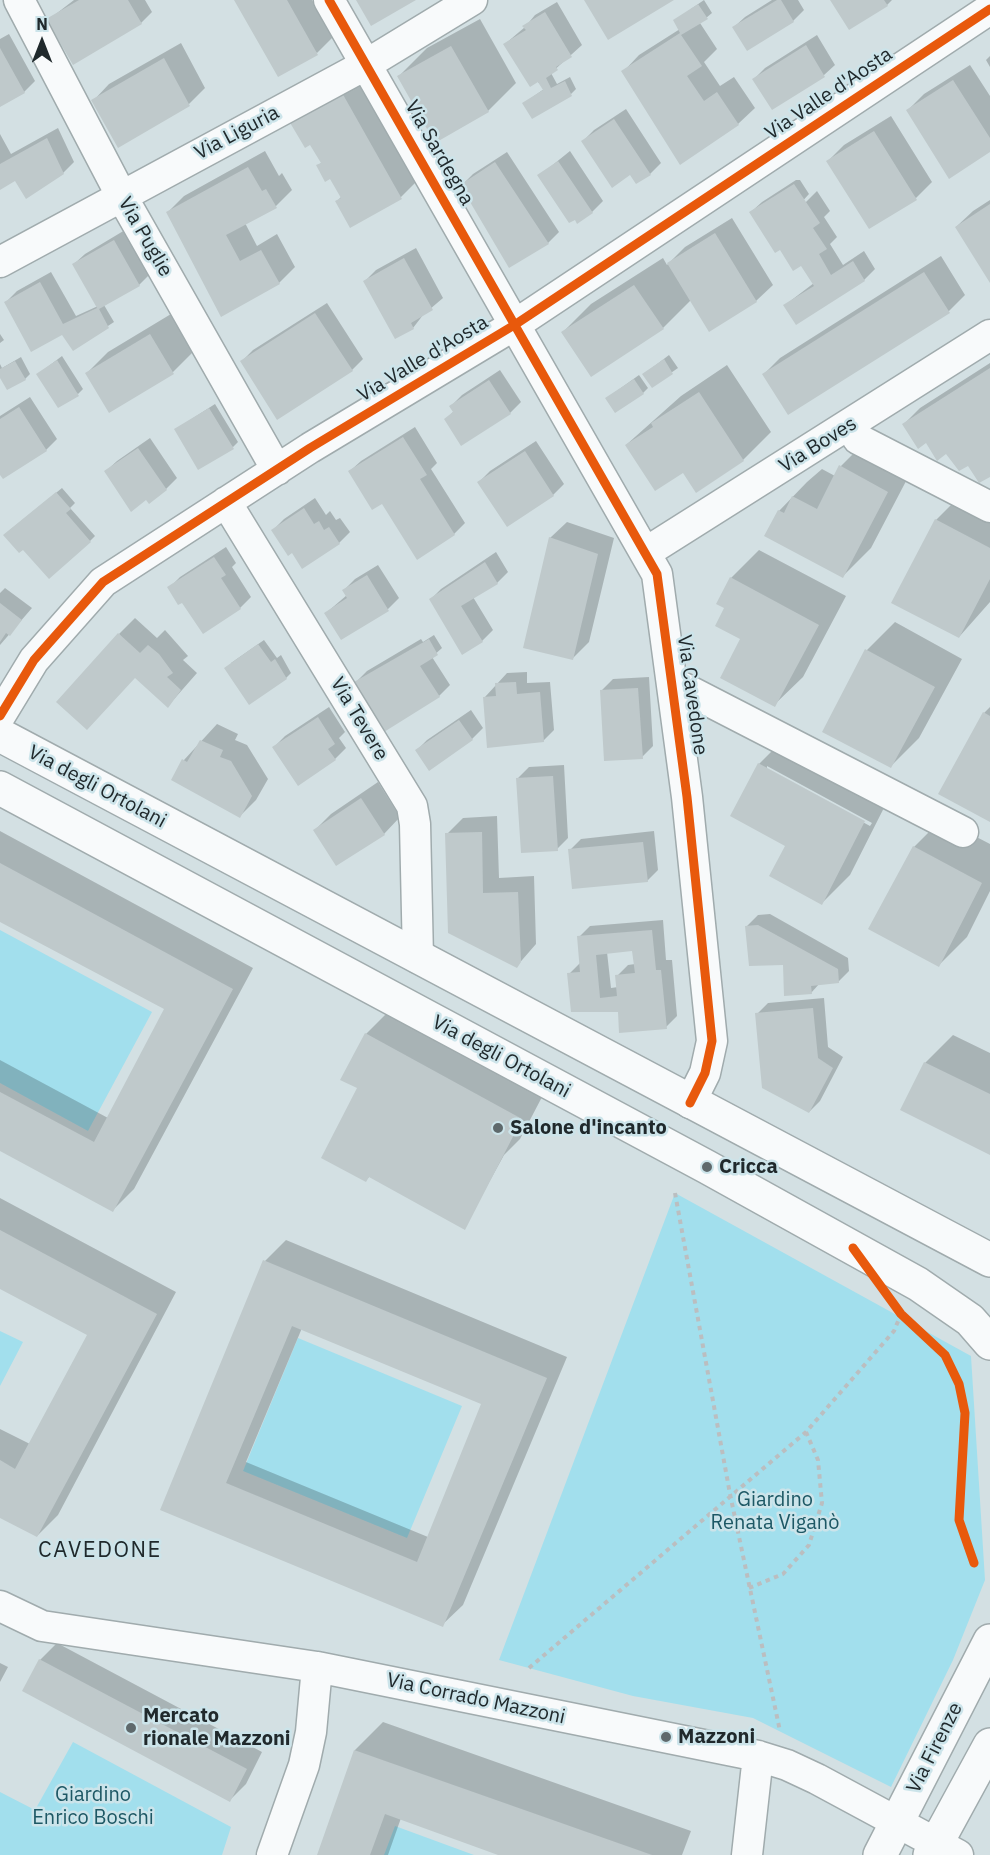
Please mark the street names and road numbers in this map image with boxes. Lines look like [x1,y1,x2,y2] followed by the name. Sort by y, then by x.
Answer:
[761,43,897,145] street label: Via Valle d'Aosta
[399,96,479,210] street label: Via Sardegna
[191,101,283,165] street label: Via Liguria
[113,193,177,281] street label: Via Puglie
[353,311,493,407] street label: Via Valle d'Aosta
[775,412,861,478] street label: Via Boves
[672,633,712,757] street label: Via Cavedone
[325,673,393,765] street label: Via Tevere
[24,740,170,834] street label: Via degli Ortolani
[428,1010,574,1104] street label: Via degli Ortolani
[385,1668,567,1730] street label: Via Corrado Mazzoni
[902,1699,968,1797] street label: Via Firenze

